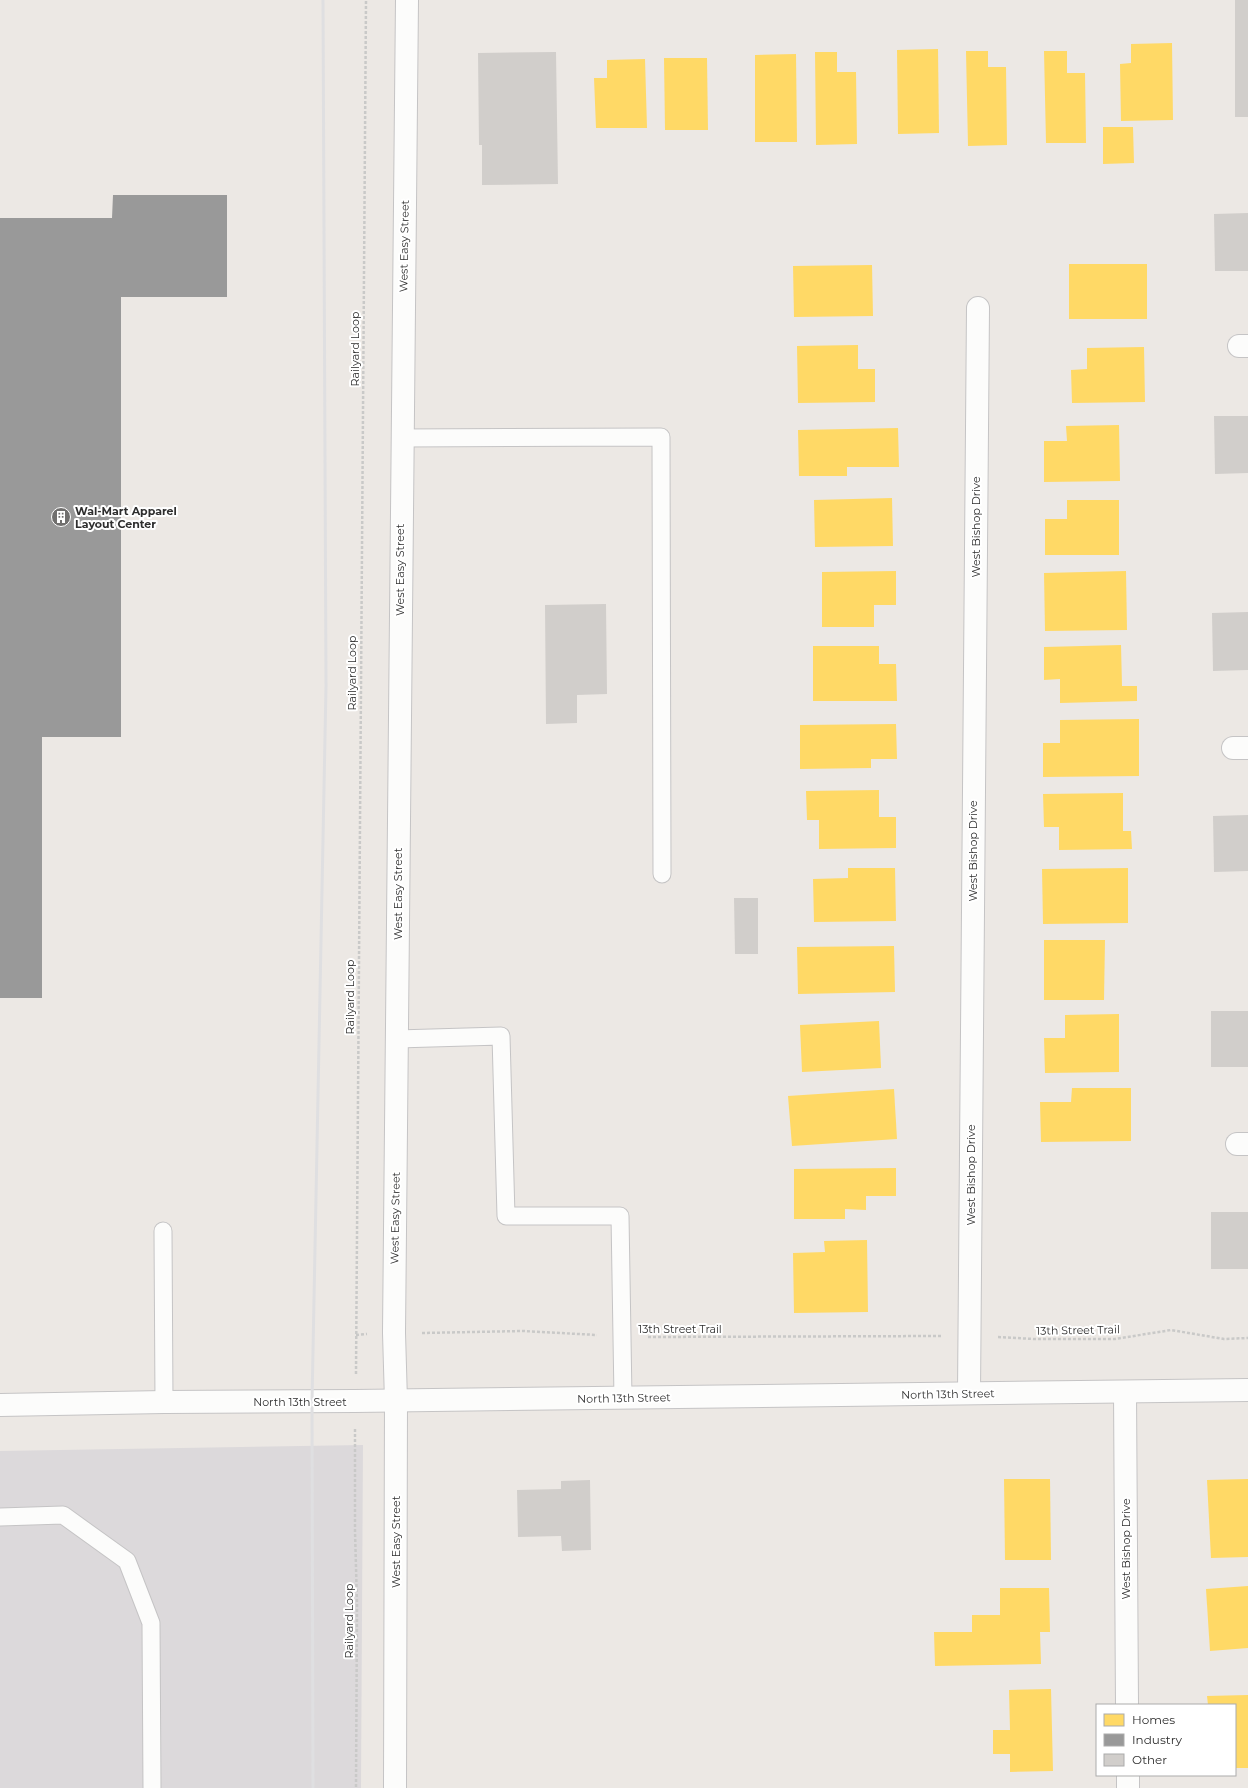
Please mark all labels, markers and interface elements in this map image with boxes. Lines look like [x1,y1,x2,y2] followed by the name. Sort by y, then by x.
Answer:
[396,199,412,292] street label: West Easy Street
[348,312,362,386] street label: Railyard Loop
[969,476,983,578] street label: West Bishop Drive
[75,504,177,531] place label: Wal-Mart Apparel Layout Center
[50,506,72,528] building icon: Wal-Mart Apparel Layout Center
[393,523,407,616] street label: West Easy Street
[345,636,359,710] street label: Railyard Loop
[966,800,980,902] street label: West Bishop Drive
[391,847,405,940] street label: West Easy Street
[343,960,357,1034] street label: Railyard Loop
[964,1124,978,1226] street label: West Bishop Drive
[387,1171,403,1264] street label: West Easy Street
[638,1322,722,1336] street label: 13th Street Trail
[1036,1322,1120,1338] street label: 13th Street Trail
[901,1386,995,1402] street label: North 13th Street
[577,1390,671,1406] street label: North 13th Street
[253,1395,347,1409] street label: North 13th Street
[389,1495,403,1588] street label: West Easy Street
[1119,1498,1133,1600] street label: West Bishop Drive
[342,1584,356,1658] street label: Railyard Loop
[1096,1704,1236,1776] legend
[1132,1712,1175,1727] text: Homes
[1132,1732,1182,1747] text: Industry
[1132,1752,1167,1767] text: Other

